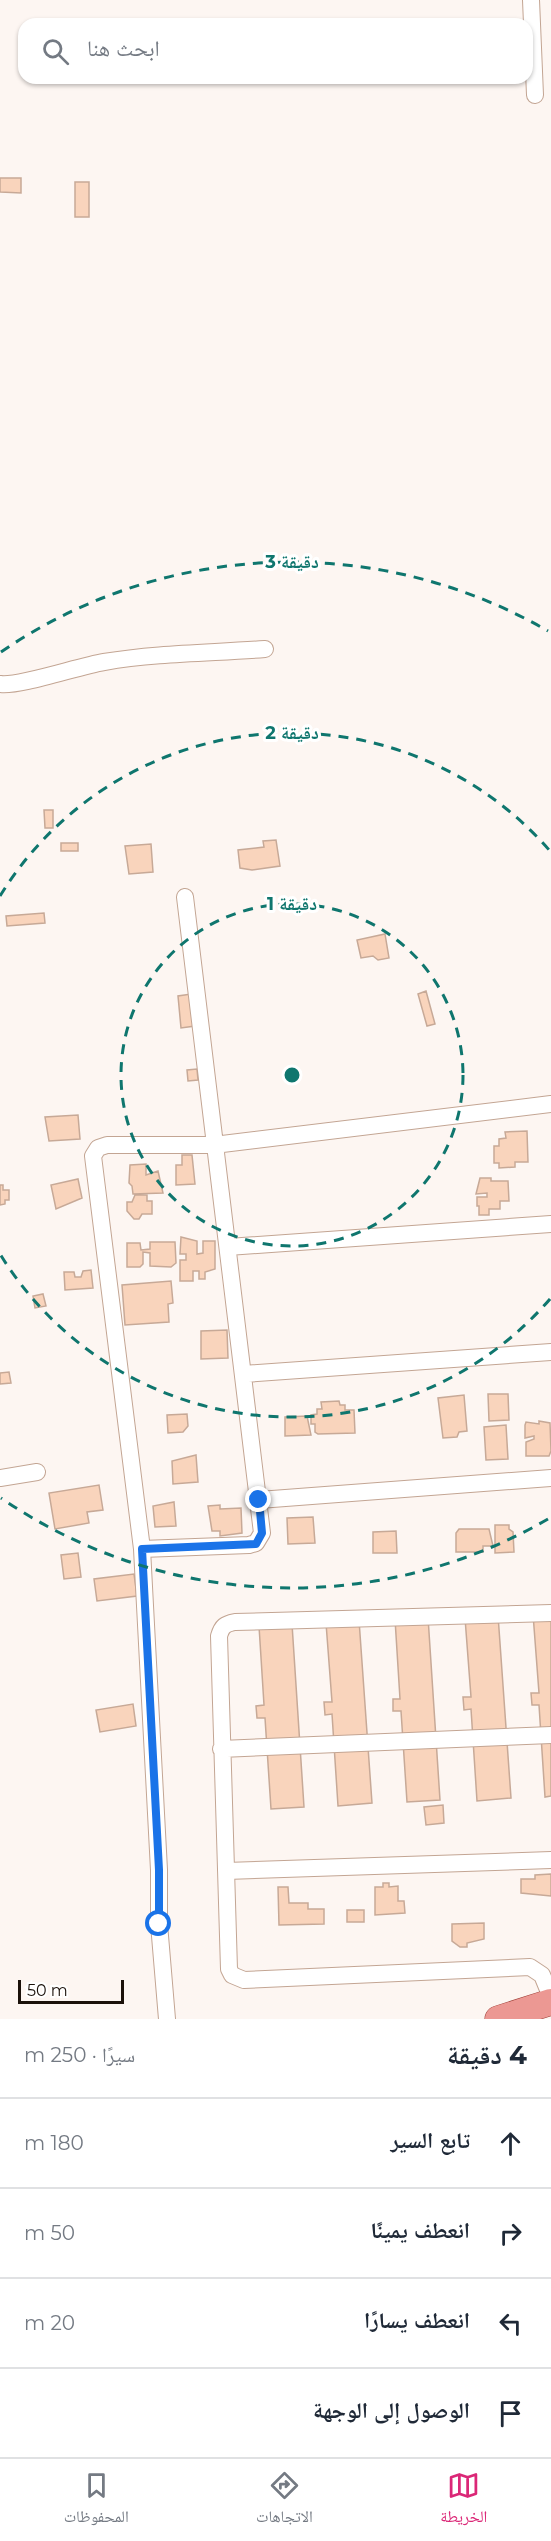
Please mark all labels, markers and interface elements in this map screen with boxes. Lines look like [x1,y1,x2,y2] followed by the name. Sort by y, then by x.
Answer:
[18,18,533,84] search box
[39,35,72,68] icon: search
[87,35,160,62] text: ابحث هنا
[264,551,319,573] text: 3 دقيقة
[265,722,319,744] text: 2 دقيقة
[267,893,317,915] text: 1 دقيقة
[282,1065,302,1085] centre of rings
[245,1486,271,1512] route end
[145,1910,171,1936] route start
[18,1977,124,2004] scale bar
[27,1981,68,2000] text: 50 m
[447,2039,527,2071] text: 4 دقيقة
[24,2043,135,2067] text: سيرًا · 250 m
[390,2127,470,2154] text: تابع السير
[494,2127,527,2160] icon: ahead
[24,2131,84,2155] text: 180 m
[370,2217,470,2244] text: انعطف يمينًا
[494,2217,527,2250] icon: right
[24,2221,75,2245] text: 50 m
[364,2307,470,2334] text: انعطف يسارًا
[494,2307,527,2340] icon: left
[24,2311,75,2335] text: 20 m
[313,2397,470,2424] text: الوصول إلى الوجهة
[494,2397,527,2430] icon: arrive
[64,2469,129,2532] tab: المحفوظات
[256,2469,313,2532] tab: الاتجاهات
[440,2469,487,2532] tab: الخريطة

